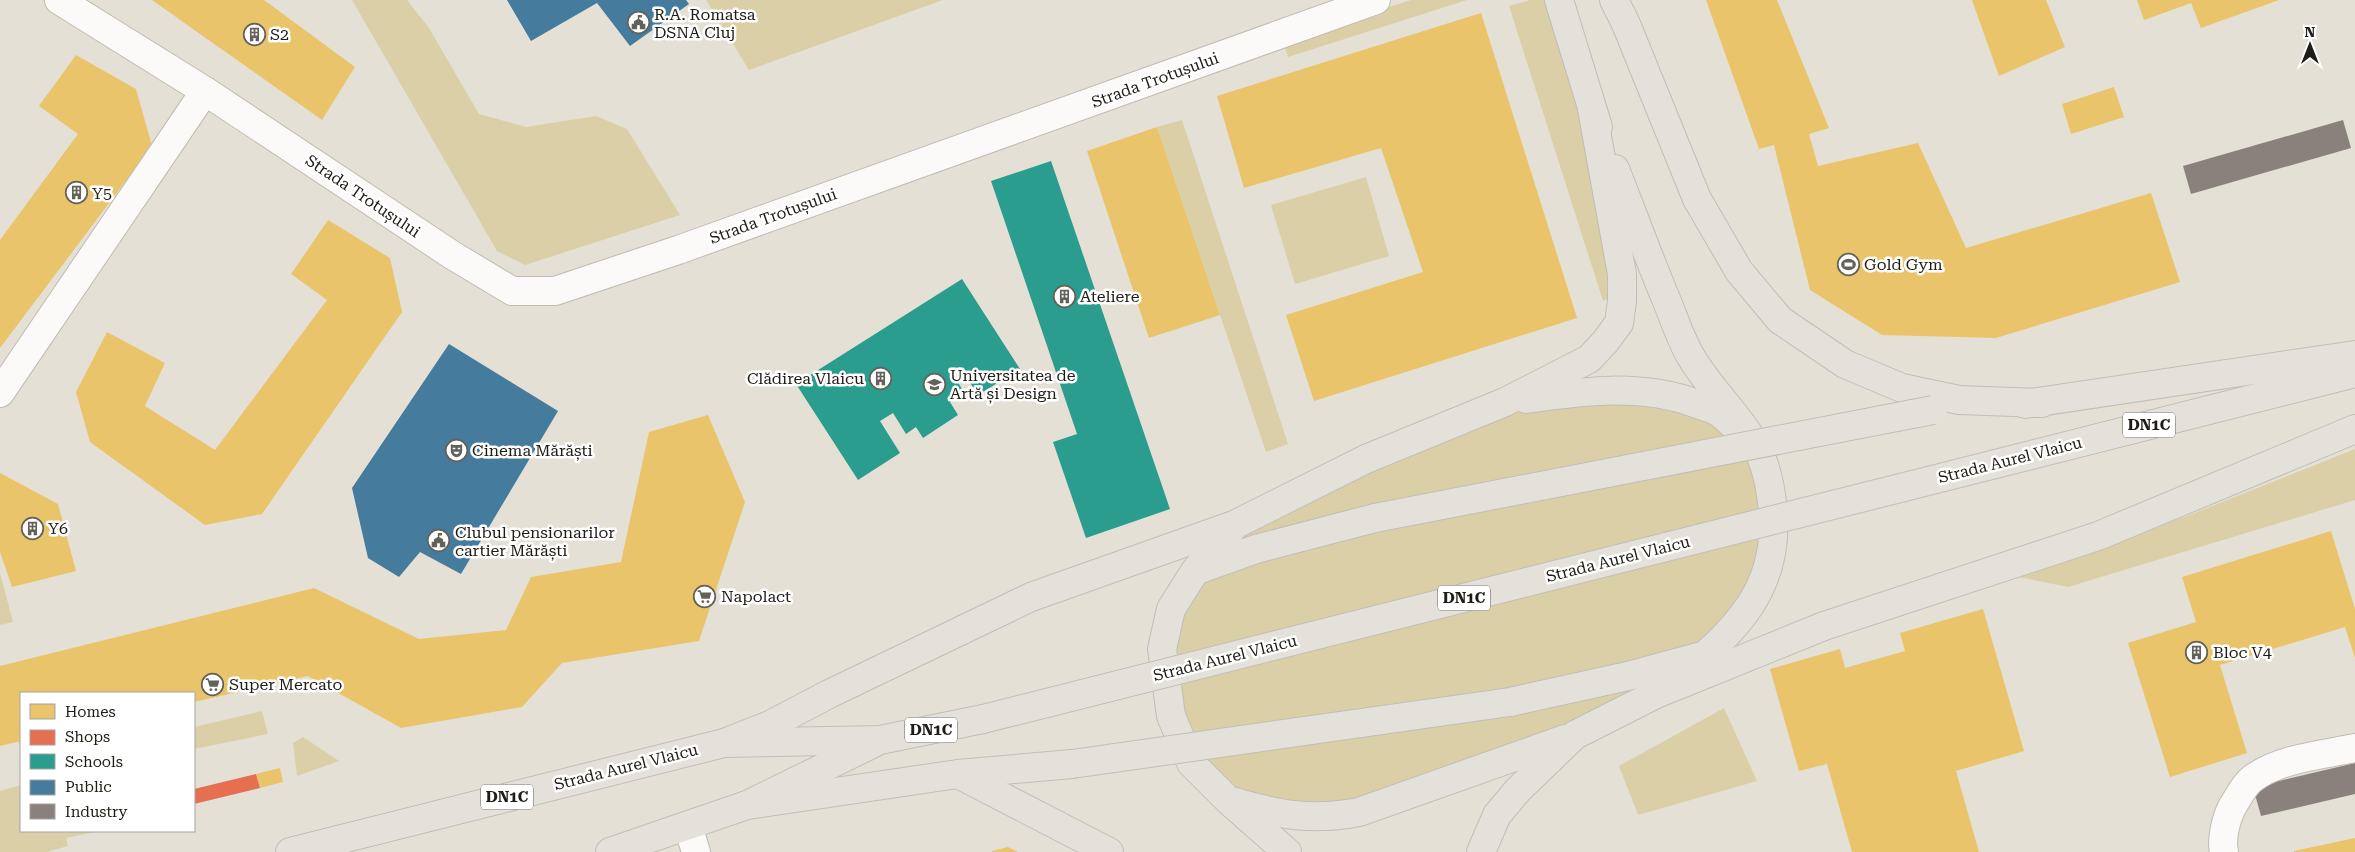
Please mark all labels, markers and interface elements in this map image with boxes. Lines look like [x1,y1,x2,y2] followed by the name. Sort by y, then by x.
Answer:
[654,5,756,42] place label: R.A. Romatsa DSNA Cluj
[626,11,650,35] public building icon: R.A. Romatsa DSNA Cluj
[2285,20,2335,70] north arrow
[242,22,266,46] building icon: S2
[2305,24,2316,40] text: N
[270,25,289,44] place label: S2
[1089,48,1222,113] street label: Strada Trotușului
[302,151,424,242] street label: Strada Trotușului
[64,181,88,205] building icon: Y5
[92,184,112,203] place label: Y5
[707,184,840,249] street label: Strada Trotușului
[1836,252,1860,276] sports icon: Gold Gym
[1864,255,1943,274] place label: Gold Gym
[1052,284,1076,308] building icon: Ateliere
[1080,287,1140,306] place label: Ateliere
[868,366,892,390] building icon: Clădirea Vlaicu
[950,366,1076,404] place label: Universitatea de Artă și Design
[747,369,864,388] place label: Clădirea Vlaicu
[922,372,946,396] school or university icon: Universitatea de Artă și Design
[2123,412,2175,438] road number: DN1C
[1936,433,2084,487] street label: Strada Aurel Vlaicu
[444,438,468,462] theatre icon: Cinema Mărăști
[472,441,593,461] place label: Cinema Mărăști
[20,516,44,540] building icon: Y6
[48,519,68,538] place label: Y6
[455,523,615,561] place label: Clubul pensionarilor cartier Mărăști
[427,529,451,553] public building icon: Clubul pensionarilor cartier Mărăști
[1544,532,1692,586] street label: Strada Aurel Vlaicu
[693,584,717,608] supermarket icon: Napolact
[1438,586,1490,610] road number: DN1C
[721,587,791,606] place label: Napolact
[1151,631,1299,685] street label: Strada Aurel Vlaicu
[2185,640,2209,664] building icon: Bloc V4
[2213,643,2272,662] place label: Bloc V4
[201,672,225,696] supermarket icon: Super Mercato
[229,675,342,694] place label: Super Mercato
[20,692,195,832] legend
[65,703,116,721] text: Homes
[905,718,957,742] road number: DN1C
[65,728,110,746] text: Shops
[552,740,700,794] street label: Strada Aurel Vlaicu
[65,753,123,771] text: Schools
[65,778,112,796] text: Public
[481,784,533,810] road number: DN1C
[65,803,127,821] text: Industry

